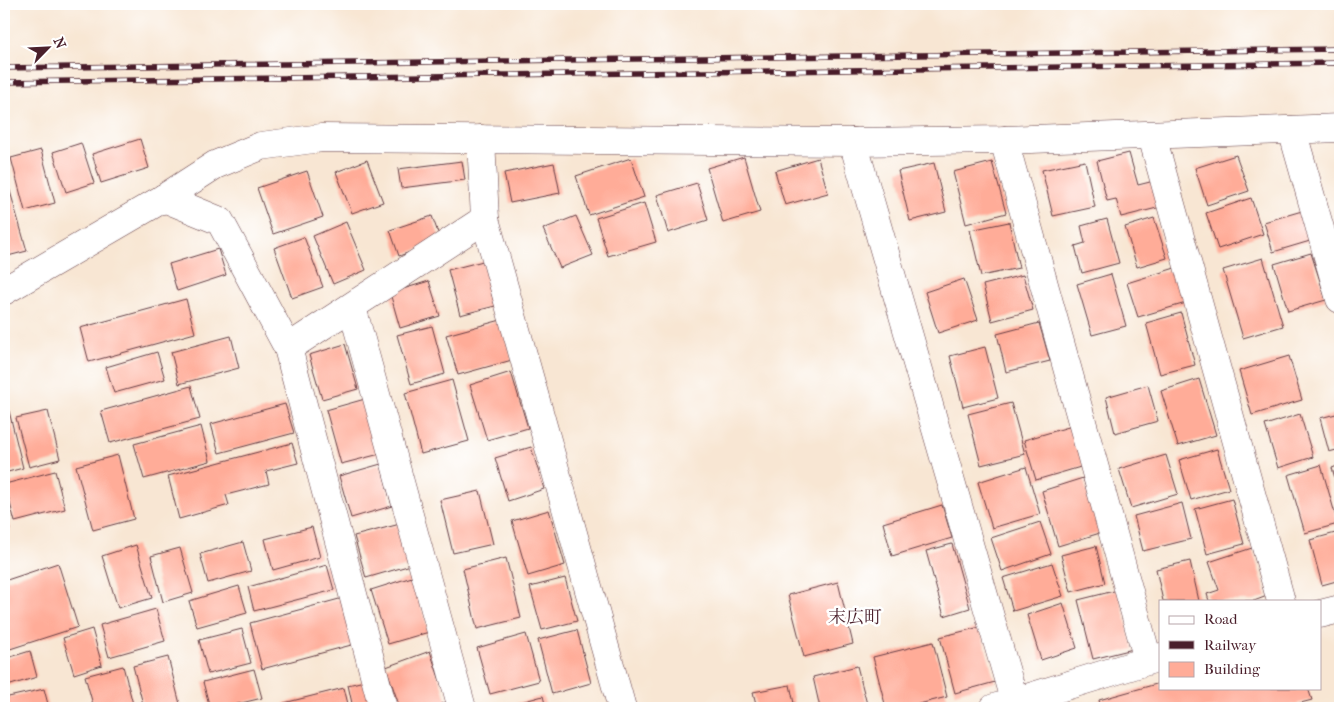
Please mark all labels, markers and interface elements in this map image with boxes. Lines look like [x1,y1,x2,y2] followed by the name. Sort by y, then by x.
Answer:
[22,22,72,72] north arrow
[49,35,69,52] text: N
[1159,600,1322,690] legend
[828,607,882,628] district label: 末広町
[1204,610,1238,628] text: Road
[1204,636,1257,654] text: Railway
[1204,660,1261,678] text: Building

